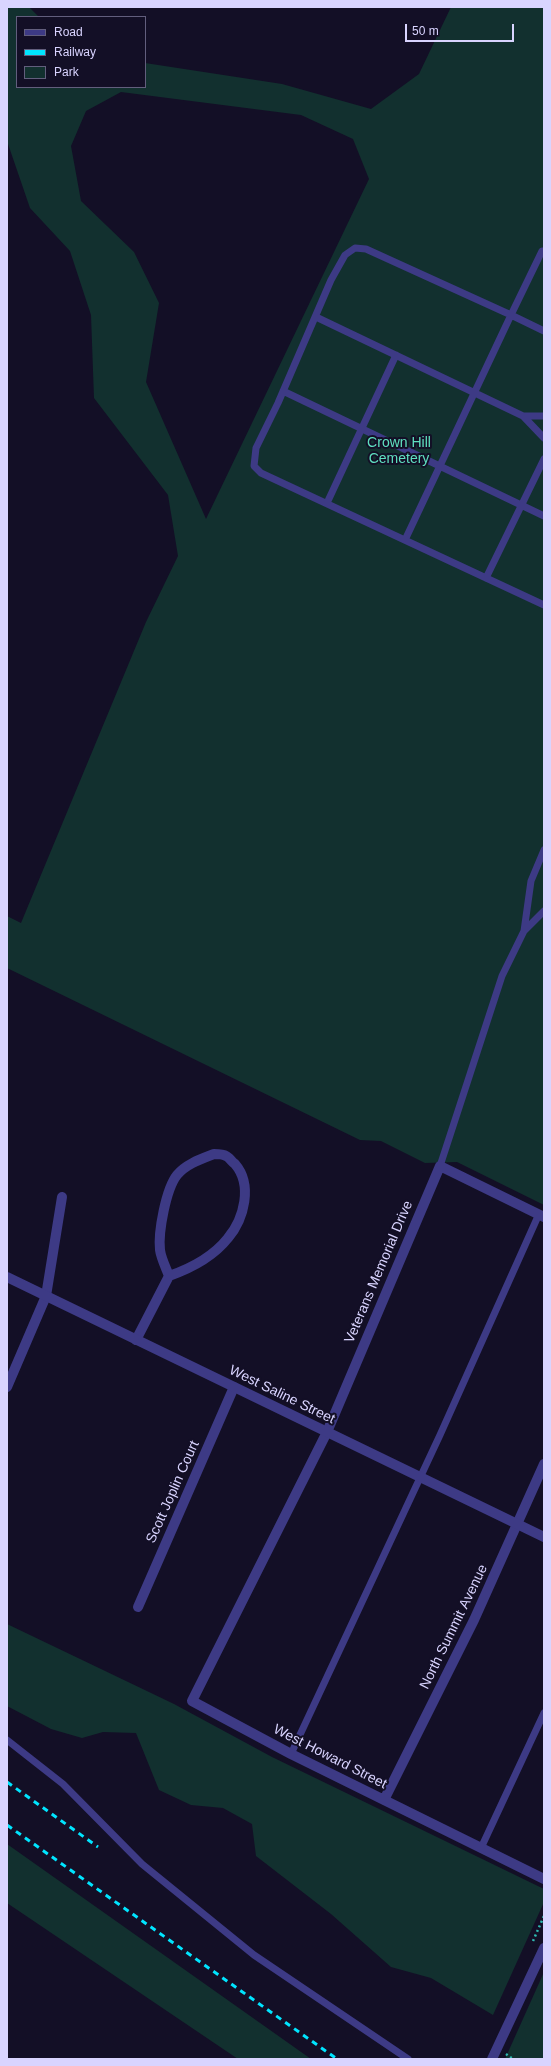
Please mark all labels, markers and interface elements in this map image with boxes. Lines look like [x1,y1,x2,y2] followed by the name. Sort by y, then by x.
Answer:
[16,16,146,88] legend
[407,16,516,42] scale bar
[412,24,439,38] text: 50 m
[54,25,83,39] text: Road
[54,45,96,59] text: Railway
[54,65,79,79] text: Park
[367,435,431,468] park label: Crown Hill Cemetery
[341,1198,417,1346] street label: Veterans Memorial Drive
[226,1362,338,1428] street label: West Saline Street
[143,1438,203,1546] street label: Scott Joplin Court
[416,1562,492,1692] street label: North Summit Avenue
[270,1721,390,1793] street label: West Howard Street

